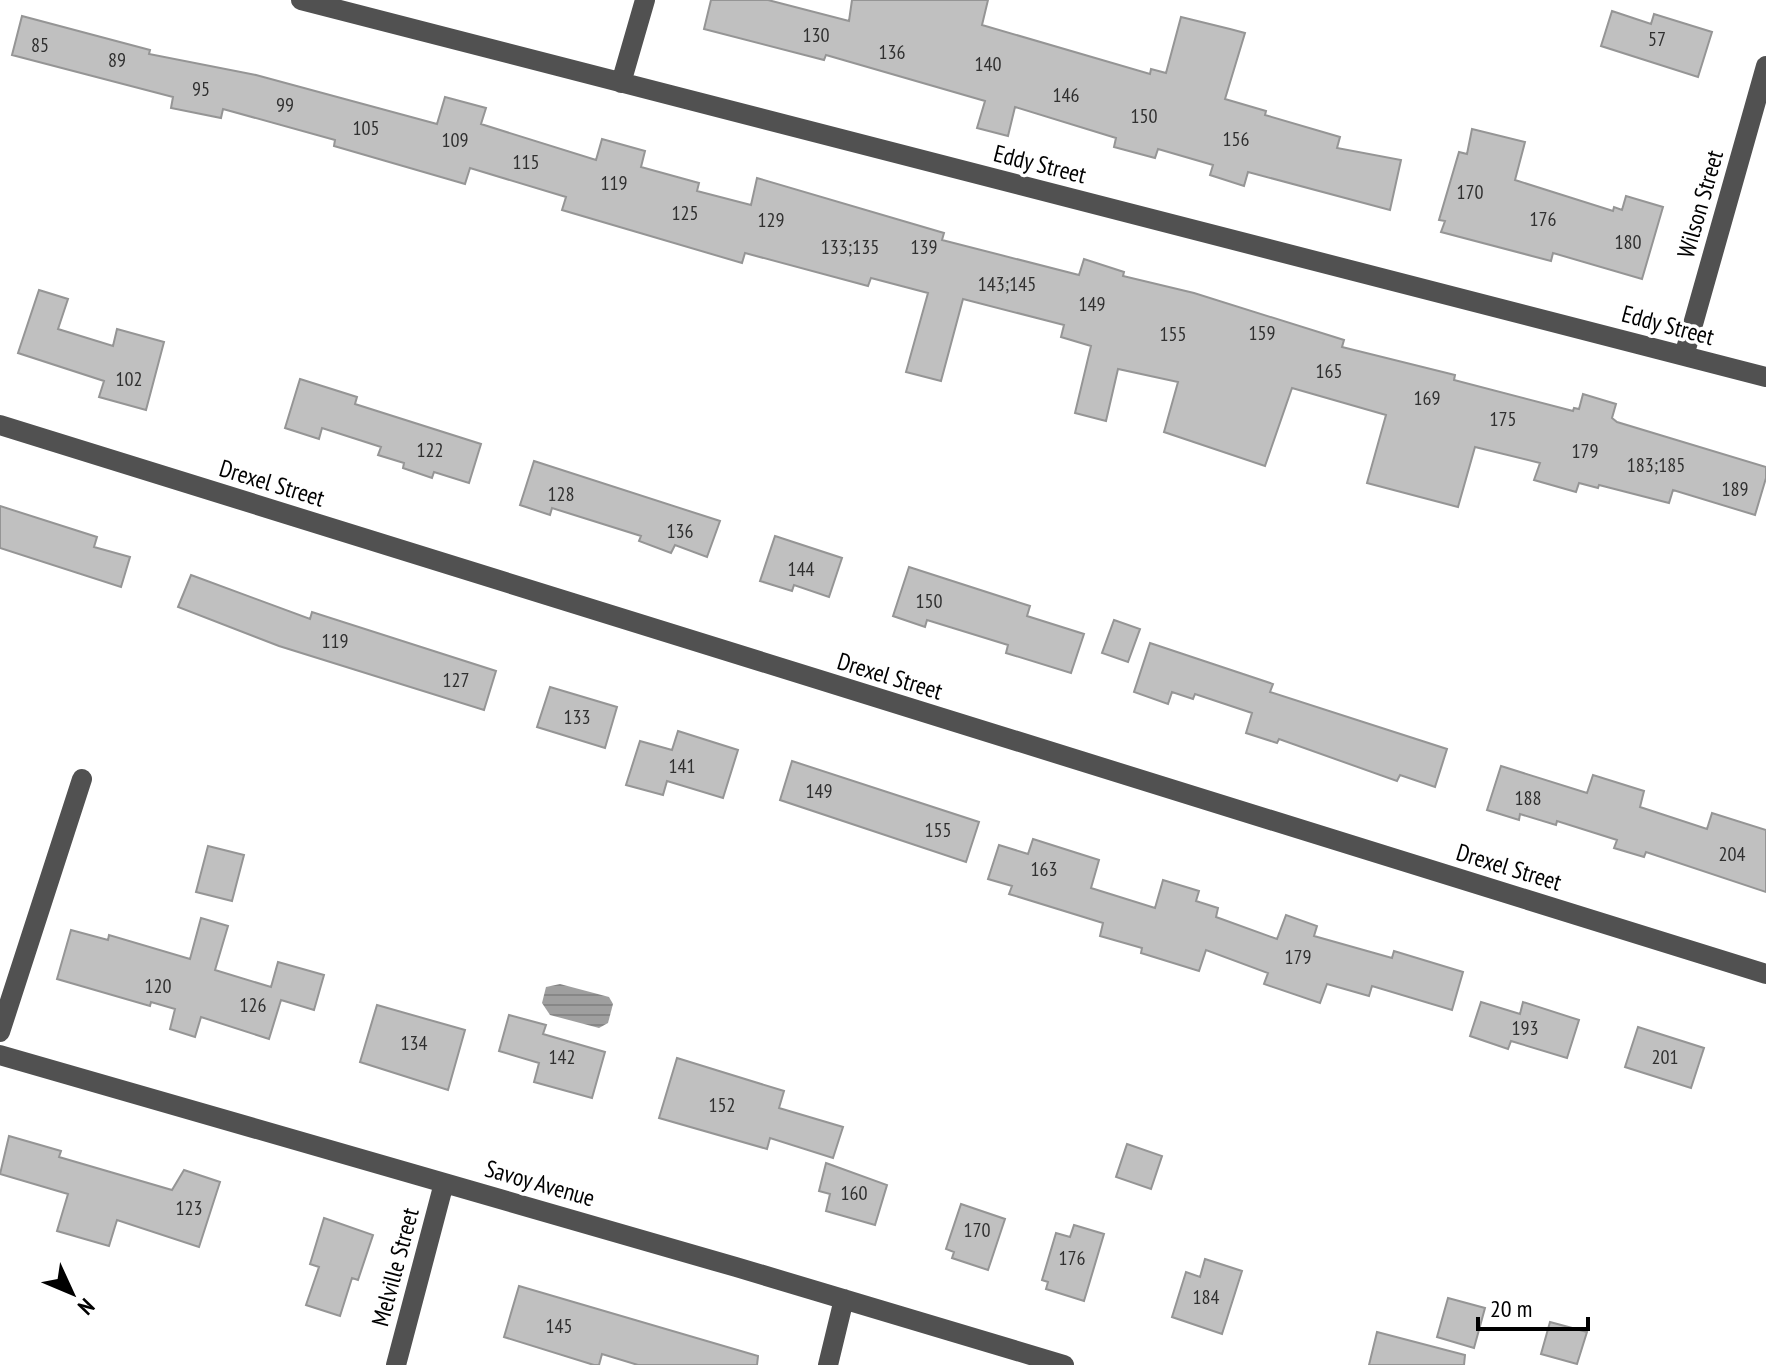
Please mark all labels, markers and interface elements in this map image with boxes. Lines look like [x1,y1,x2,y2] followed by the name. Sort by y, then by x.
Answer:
[803,22,830,48] house number: 130
[1648,26,1666,52] house number: 57
[31,32,49,58] house number: 85
[879,39,906,65] house number: 136
[108,47,126,73] house number: 89
[975,51,1002,77] house number: 140
[192,76,210,102] house number: 95
[1053,82,1080,108] house number: 146
[276,92,294,118] house number: 99
[1131,103,1158,129] house number: 150
[353,115,380,141] house number: 105
[1223,126,1250,152] house number: 156
[442,127,469,153] house number: 109
[991,138,1090,191] street label: Eddy Street
[1670,146,1730,261] street label: Wilson Street
[513,149,540,175] house number: 115
[601,170,628,196] house number: 119
[1457,179,1484,205] house number: 170
[672,200,699,226] house number: 125
[1530,206,1557,232] house number: 176
[758,207,785,233] house number: 129
[1615,229,1642,255] house number: 180
[821,234,879,260] house number: 133;135
[911,234,938,260] house number: 139
[978,271,1036,297] house number: 143;145
[1079,291,1106,317] house number: 149
[1618,298,1718,352] street label: Eddy Street
[1249,320,1276,346] house number: 159
[1160,321,1187,347] house number: 155
[1316,358,1343,384] house number: 165
[116,366,143,392] house number: 102
[1414,385,1441,411] house number: 169
[1490,406,1517,432] house number: 175
[417,437,444,463] house number: 122
[1572,438,1599,464] house number: 179
[216,452,329,514] street label: Drexel Street
[1627,452,1685,478] house number: 183;185
[1722,476,1749,502] house number: 189
[548,481,575,507] house number: 128
[667,518,694,544] house number: 136
[788,556,815,582] house number: 144
[916,588,943,614] house number: 150
[322,628,349,654] house number: 119
[834,645,947,707] street label: Drexel Street
[443,667,470,693] house number: 127
[564,704,591,730] house number: 133
[669,753,696,779] house number: 141
[806,778,833,804] house number: 149
[1515,785,1542,811] house number: 188
[925,817,952,843] house number: 155
[1453,836,1566,898] street label: Drexel Street
[1719,841,1746,867] house number: 204
[1031,856,1058,882] house number: 163
[1285,944,1312,970] house number: 179
[145,973,172,999] house number: 120
[240,992,267,1018] house number: 126
[1512,1015,1539,1041] house number: 193
[401,1030,428,1056] house number: 134
[549,1044,576,1070] house number: 142
[1652,1044,1679,1070] house number: 201
[709,1092,736,1118] house number: 152
[482,1153,598,1213] street label: Savoy Avenue
[841,1180,868,1206] house number: 160
[176,1195,203,1221] house number: 123
[364,1204,426,1330] street label: Melville Street
[964,1217,991,1243] house number: 170
[1059,1245,1086,1271] house number: 176
[32,1253,112,1333] north arrow
[1478,1281,1588,1331] scale bar
[1193,1284,1220,1310] house number: 184
[72,1293,101,1321] text: N
[1490,1293,1532,1324] text: 20 m
[546,1313,573,1339] house number: 145

